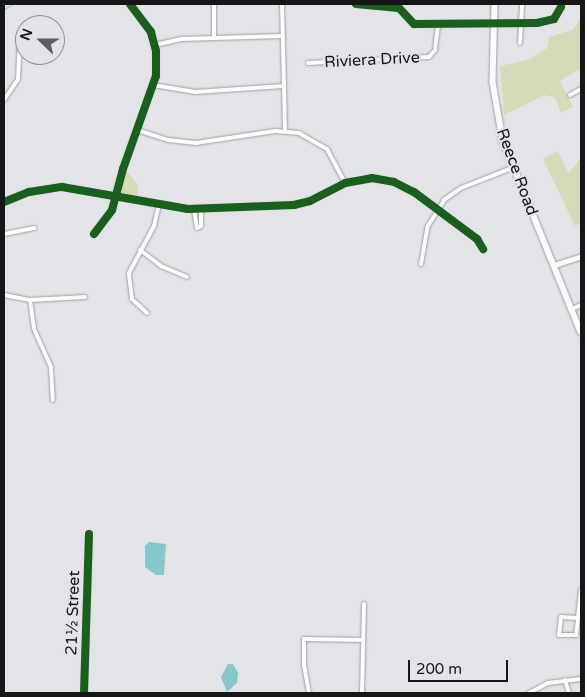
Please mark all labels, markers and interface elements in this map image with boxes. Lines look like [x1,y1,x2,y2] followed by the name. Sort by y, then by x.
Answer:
[15,15,65,65] north arrow
[17,26,37,43] text: N
[324,48,420,72] street label: Riviera Drive
[492,126,542,218] street label: Reece Road
[62,570,84,656] street label: 21½ Street
[410,650,510,682] scale bar
[416,660,462,678] text: 200 m

